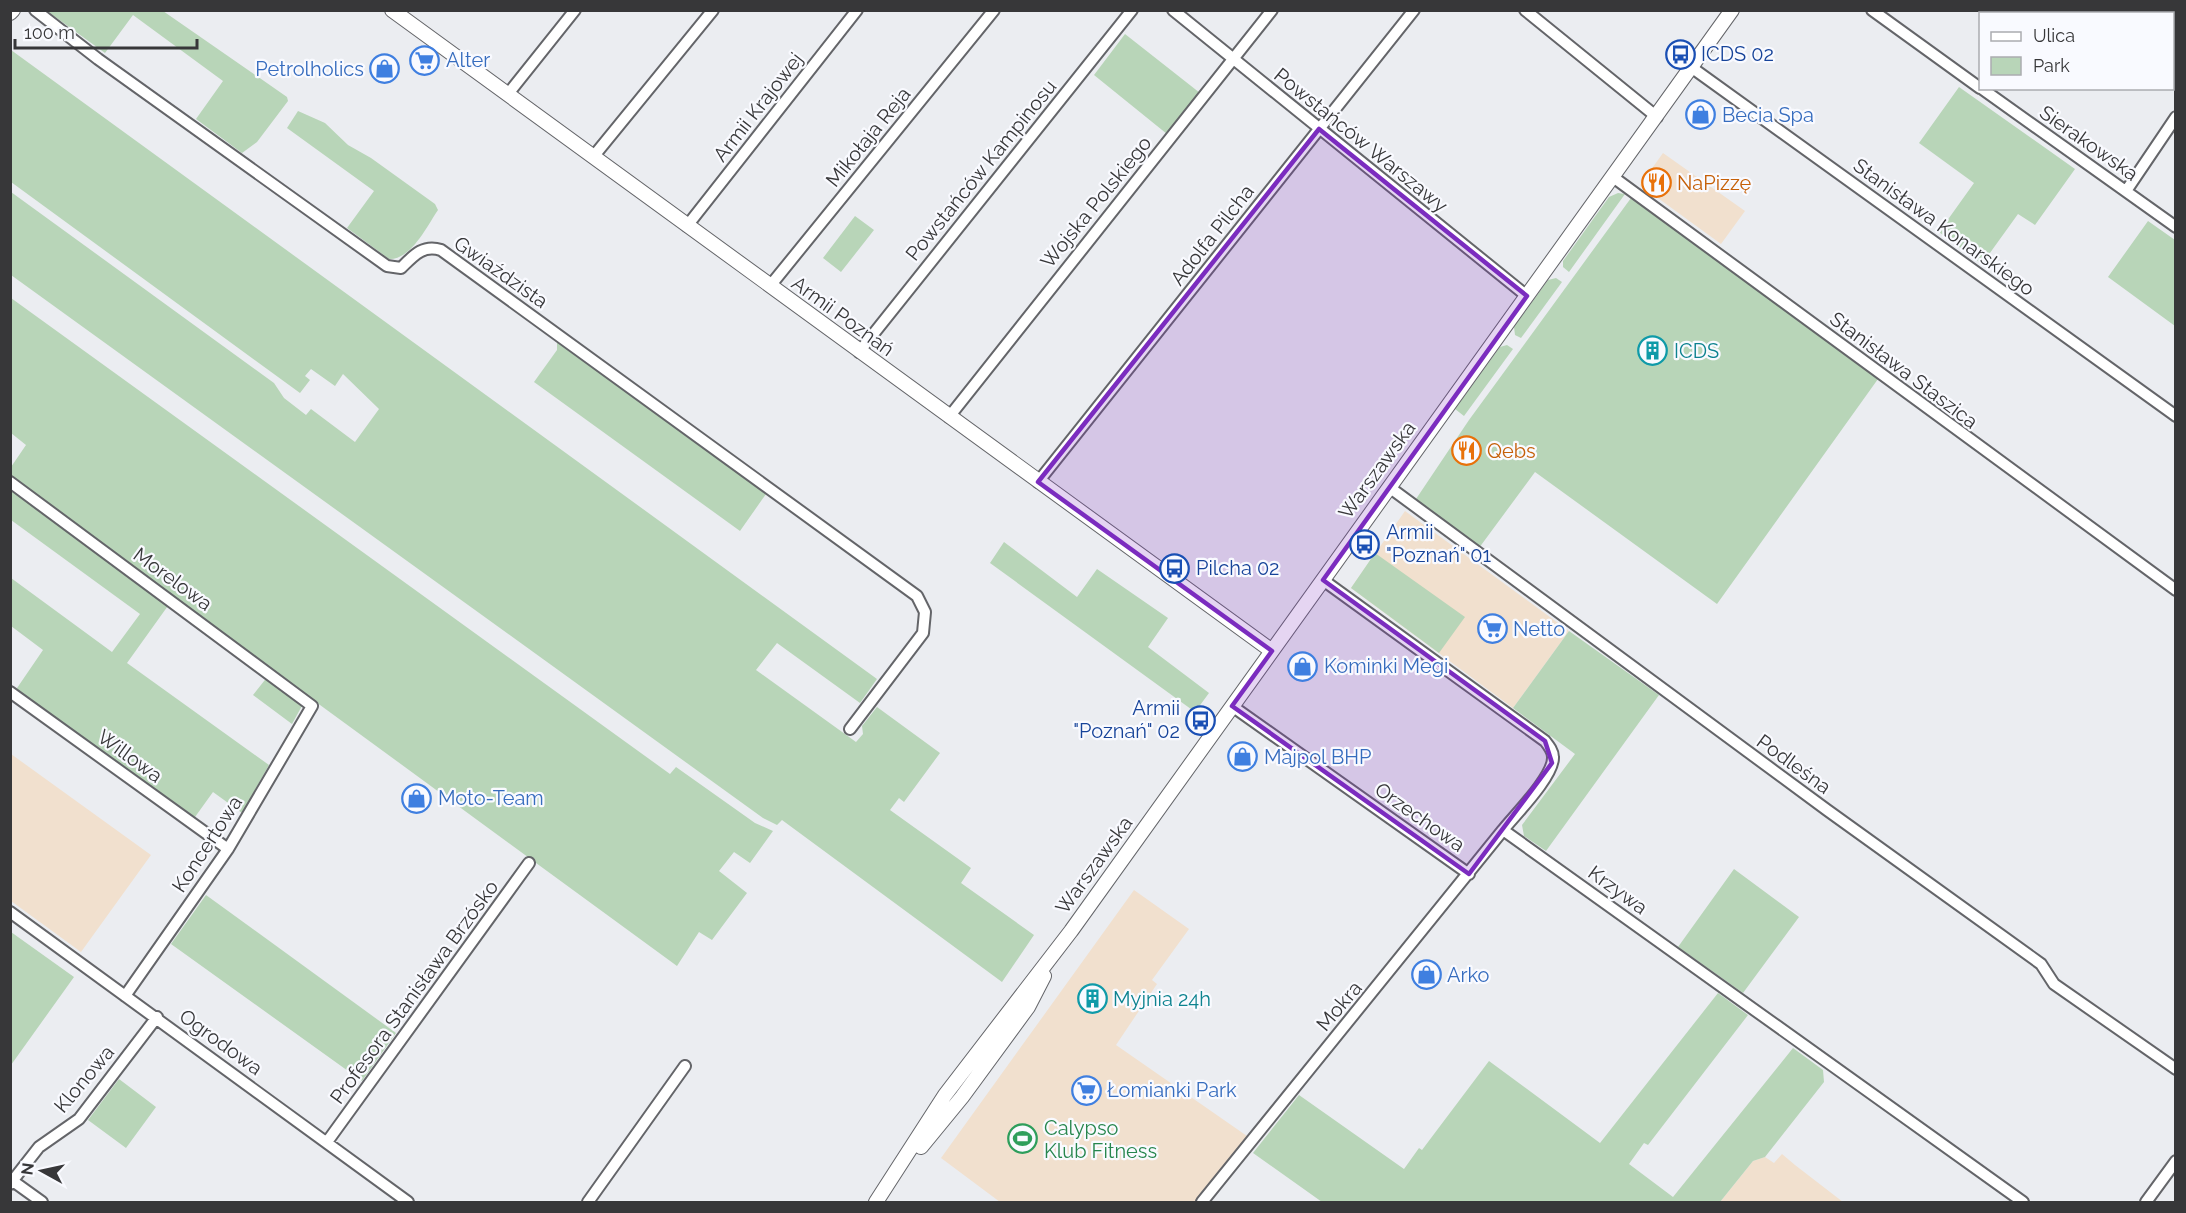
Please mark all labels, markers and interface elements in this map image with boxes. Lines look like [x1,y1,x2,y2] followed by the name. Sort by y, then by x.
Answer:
[15,12,196,50] scale bar
[1979,12,2174,90] legend
[24,22,75,43] text: 100 m
[2033,25,2075,46] text: Ulica
[1664,38,1696,70] bus stop icon: ICDS 02
[1701,42,1774,66] place label: ICDS 02
[409,44,441,76] supermarket icon: Alter
[446,48,490,72] place label: Alter
[708,48,808,166] street label: Armii Krajowej
[369,53,401,85] shop icon: Petrolholics
[2033,55,2070,76] text: Park
[255,57,364,81] place label: Petrolholics
[1269,63,1453,217] street label: Powstańców Warszawy
[901,75,1061,265] street label: Powstańców Kampinosu
[821,82,915,192] street label: Mikołaja Reja
[1685,99,1717,131] shop icon: Becia Spa
[2035,100,2143,186] street label: Sierakowska
[1722,103,1814,127] place label: Becia Spa
[1036,131,1156,273] street label: Wojska Polskiego
[1849,153,2039,301] street label: Stanisława Konarskiego
[1640,167,1672,199] restaurant icon: NaPizzę
[1677,171,1751,195] place label: NaPizzę
[1165,180,1259,290] street label: Adolfa Pilcha
[449,231,553,313] street label: Gwiaździsta
[787,271,899,361] street label: Armii Poznań
[1825,307,1983,433] street label: Stanisława Staszica
[1637,335,1669,367] building icon: ICDS
[1674,339,1719,363] place label: ICDS
[1333,416,1421,524] street label: Warszawska
[1450,435,1482,467] restaurant icon: Qebs
[1487,439,1536,463] place label: Qebs
[1386,520,1491,567] place label: Armii "Poznań" 01
[1349,528,1381,560] bus stop icon: Armii "Poznań" 01
[129,542,217,616] street label: Morelowa
[1159,552,1191,584] bus stop icon: Pilcha 02
[1196,556,1280,580] place label: Pilcha 02
[1476,613,1508,645] supermarket icon: Netto
[1513,617,1565,641] place label: Netto
[1287,650,1319,682] shop icon: Kominki Megi
[1324,654,1448,678] place label: Kominki Megi
[1073,696,1180,743] place label: Armii "Poznań" 02
[1185,704,1217,736] bus stop icon: Armii "Poznań" 02
[93,724,167,788] street label: Willowa
[1752,729,1836,799] street label: Podleśna
[1227,741,1259,773] shop icon: Majpol BHP
[1264,745,1372,769] place label: Majpol BHP
[1370,777,1470,857] street label: Orzechowa
[401,782,433,814] shop icon: Moto-Team
[438,786,544,810] place label: Moto-Team
[167,791,247,897] street label: Koncertowa
[1050,811,1138,919] street label: Warszawska
[1584,860,1652,920] street label: Krzywa
[325,875,503,1108] street label: Profesora Stanisława Brzósko
[1410,959,1442,991] shop icon: Arko
[1447,963,1490,987] place label: Arko
[1311,976,1367,1036] street label: Mokra
[1076,983,1108,1015] building icon: Myjnia 24h
[1113,987,1211,1011] place label: Myjnia 24h
[175,1004,267,1080] street label: Ogrodowa
[49,1041,119,1117] street label: Klonowa
[1070,1074,1102,1106] supermarket icon: Łomianki Park
[1107,1078,1237,1102] place label: Łomianki Park
[1044,1116,1157,1163] place label: Calypso Klub Fitness
[1007,1123,1039,1155] sports icon: Calypso Klub Fitness
[12,1141,72,1201] north arrow
[17,1162,38,1176] text: N

